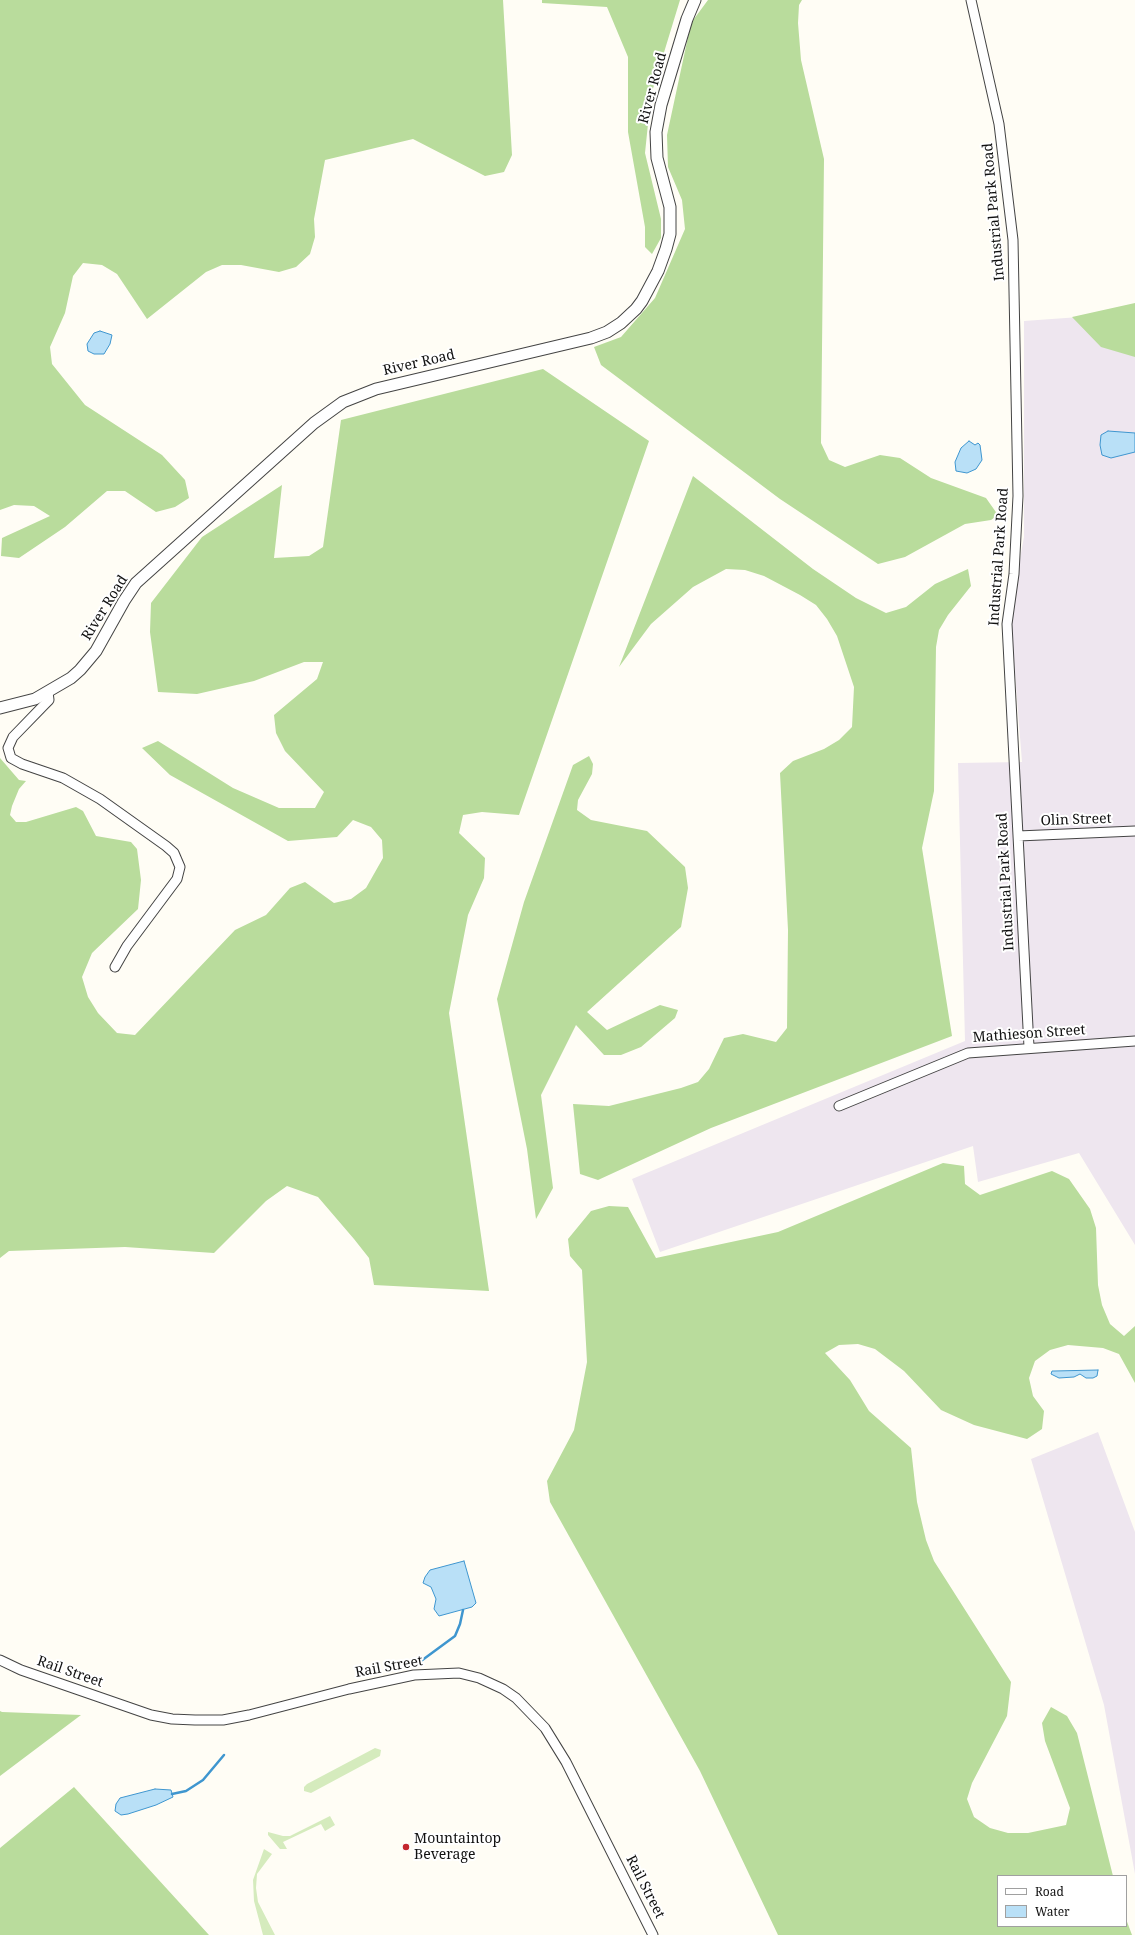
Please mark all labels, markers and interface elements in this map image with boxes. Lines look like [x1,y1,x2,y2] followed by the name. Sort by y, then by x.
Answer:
[635,50,671,126] street label: River Road
[980,142,1008,282] street label: Industrial Park Road
[381,347,457,379] street label: River Road
[986,487,1012,627] street label: Industrial Park Road
[78,572,132,644] street label: River Road
[1040,810,1112,830] street label: Olin Street
[994,812,1018,952] street label: Industrial Park Road
[972,1022,1086,1046] street label: Mathieson Street
[35,1653,105,1691] street label: Rail Street
[354,1653,424,1681] street label: Rail Street
[414,1831,501,1864] place label: Mountaintop Beverage
[401,1842,411,1852] marker: Mountaintop Beverage
[622,1853,668,1921] street label: Rail Street
[997,1875,1127,1927] legend
[1035,1883,1064,1900] text: Road
[1035,1903,1070,1920] text: Water

